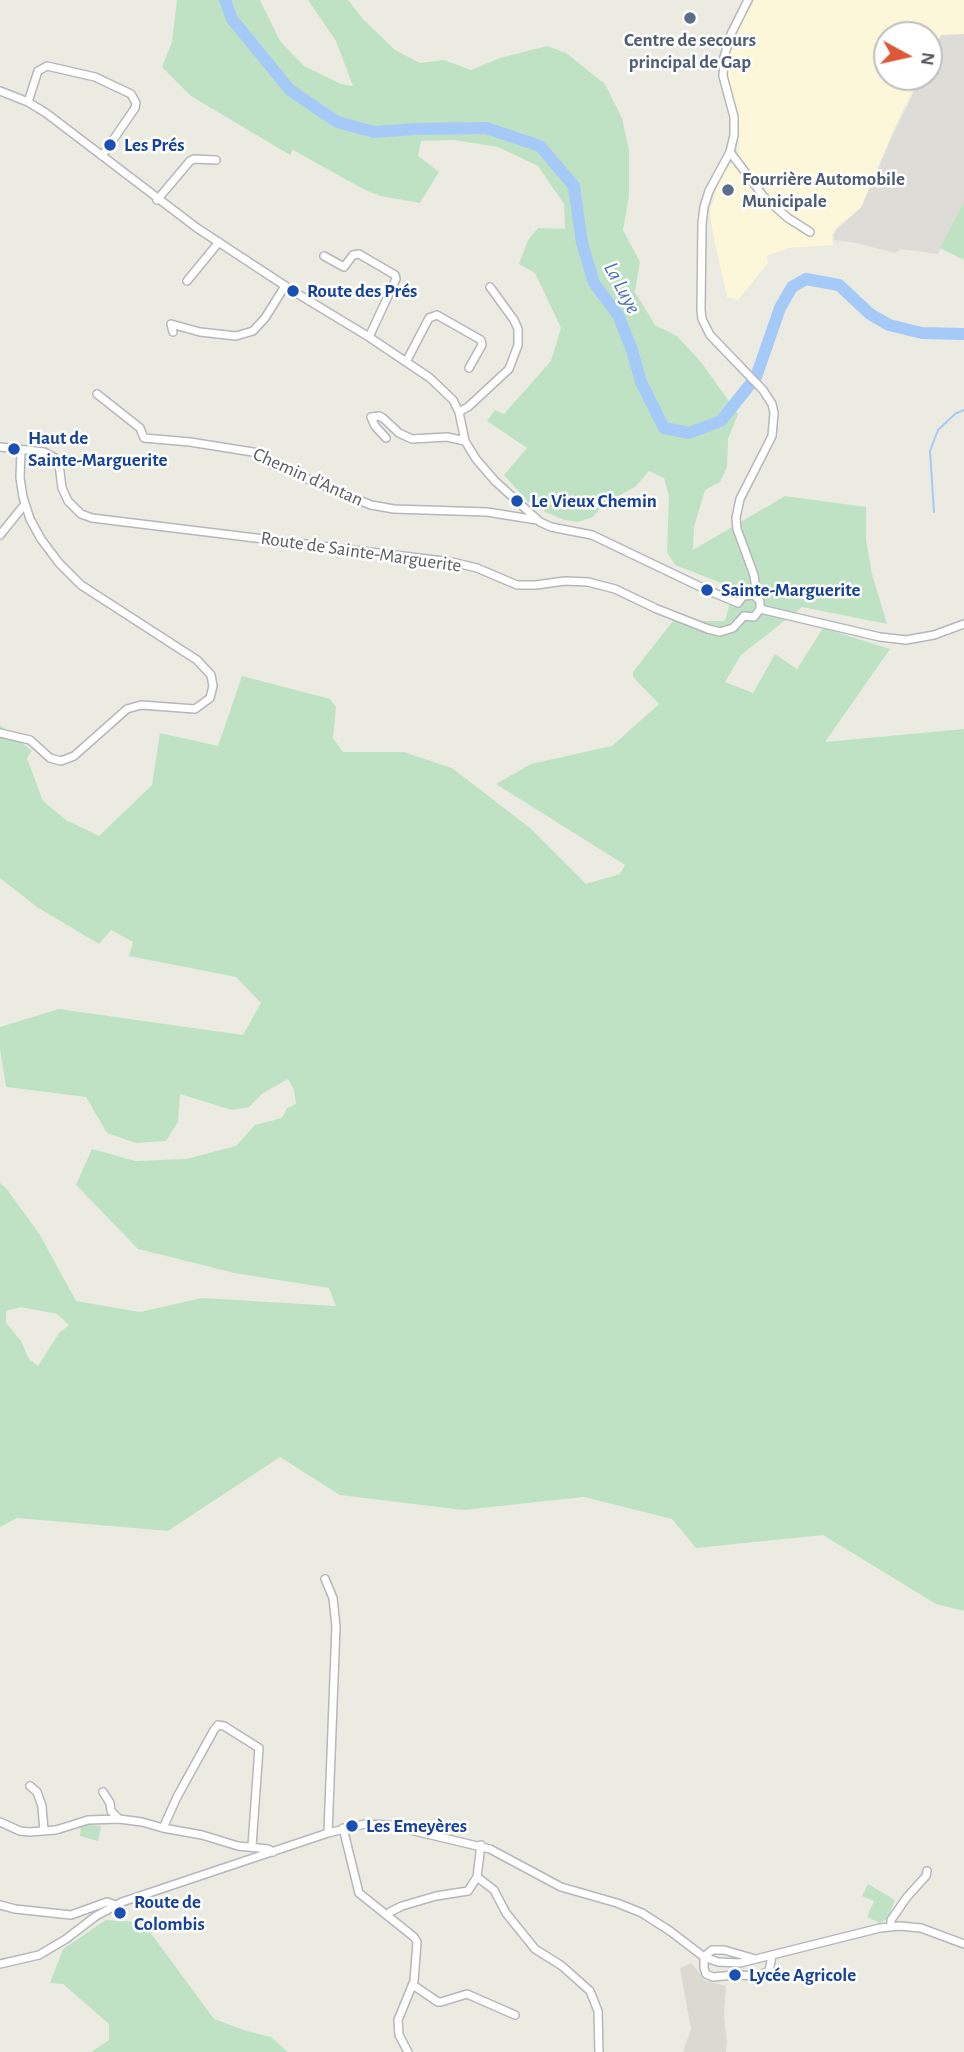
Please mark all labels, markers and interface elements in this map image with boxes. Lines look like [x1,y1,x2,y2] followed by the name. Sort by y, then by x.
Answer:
[682,10,698,26] marker: Centre de secours principal de Gap
[873,21,943,91] north arrow
[624,29,756,73] place label: Centre de secours principal de Gap
[917,51,938,67] text: N
[124,134,184,156] place label: Les Prés
[102,137,118,153] marker: Les Prés
[742,168,905,212] place label: Fourrière Automobile Municipale
[720,182,736,198] marker: Fourrière Automobile Municipale
[598,258,646,318] water label: La Luye
[307,280,417,302] place label: Route des Prés
[285,283,301,299] marker: Route des Prés
[28,427,167,471] place label: Haut de Sainte-Marguerite
[6,441,22,457] marker: Haut de Sainte-Marguerite
[249,443,367,511] street label: Chemin d'Antan
[531,490,657,512] place label: Le Vieux Chemin
[509,493,525,509] marker: Le Vieux Chemin
[259,527,463,577] street label: Route de Sainte-Marguerite
[721,579,860,601] place label: Sainte-Marguerite
[699,582,715,598] marker: Sainte-Marguerite
[366,1815,467,1837] place label: Les Emeyères
[344,1818,360,1834] marker: Les Emeyères
[134,1891,205,1935] place label: Route de Colombis
[112,1905,128,1921] marker: Route de Colombis
[749,1964,856,1986] place label: Lycée Agricole
[727,1967,743,1983] marker: Lycée Agricole

